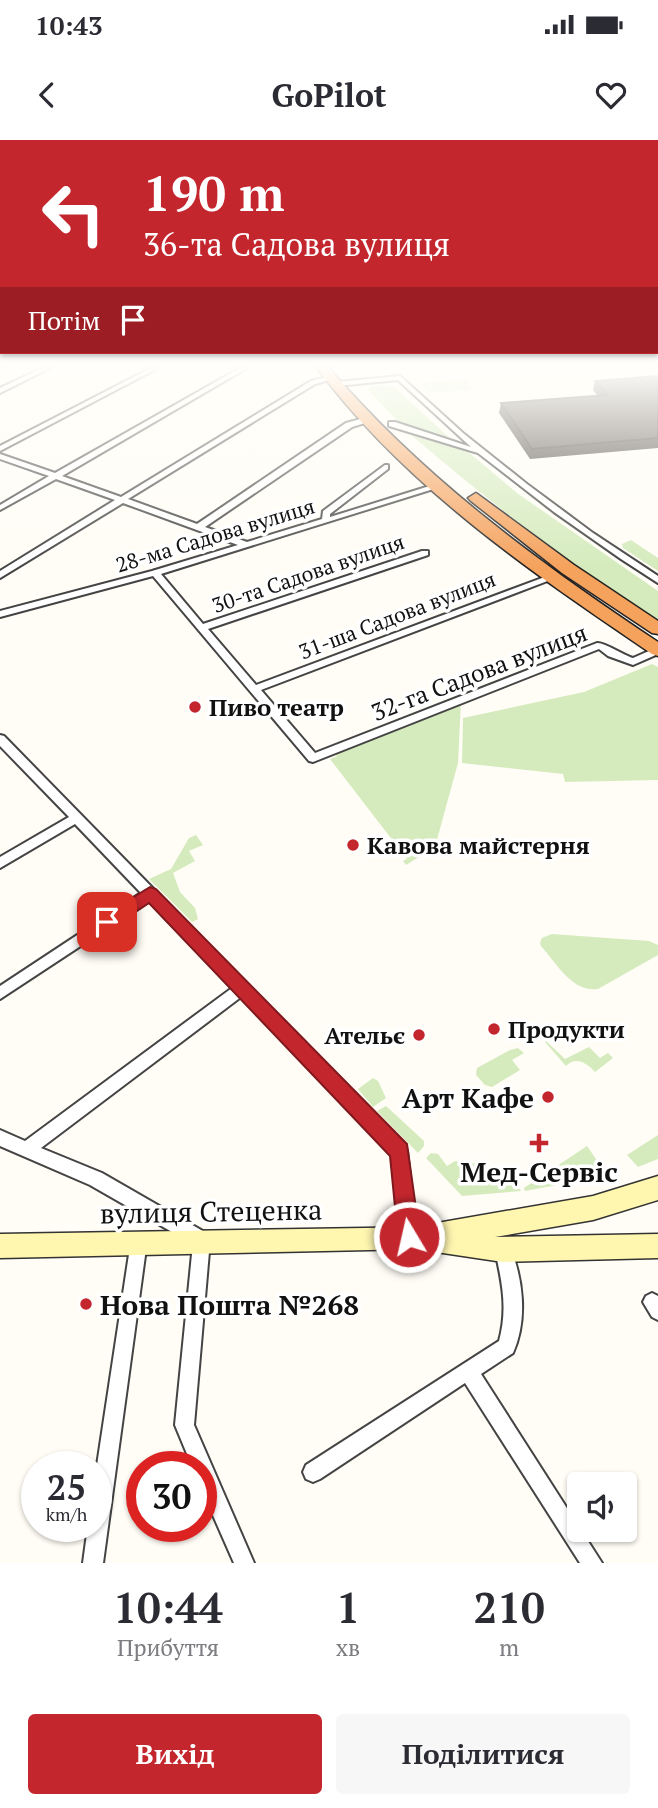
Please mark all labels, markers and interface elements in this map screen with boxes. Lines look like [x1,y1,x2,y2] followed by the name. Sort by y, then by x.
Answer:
[35,8,103,42] text: 10:43
[271,74,387,116] text: GoPilot
[28,76,66,114] icon: back
[592,76,630,114] icon: heart
[143,160,285,225] text: 190 m
[28,168,119,259] icon: left
[143,223,450,265] text: 36-та Садова вулиця
[114,301,152,339] icon: arrive
[28,303,100,337] text: Потім
[112,491,318,579] street label: 28-ма Садова вулиця
[208,527,408,619] street label: 30-та Садова вулиця
[295,565,499,665] street label: 31-ша Садова вулиця
[366,616,592,728] street label: 32-га Садова вулиця
[209,691,344,723] place label: Пиво театр
[187,699,203,715] marker: Пиво театр
[367,829,590,861] place label: Кавова майстерня
[345,837,361,853] marker: Кавова майстерня
[77,892,137,952] pin
[88,903,126,941] icon: arrive
[508,1013,625,1045] place label: Продукти
[324,1019,405,1051] place label: Ательє
[486,1021,502,1037] marker: Продукти
[411,1027,427,1043] marker: Ательє
[402,1079,534,1116] place label: Арт Кафе
[540,1089,556,1105] marker: Арт Кафе
[531,1135,547,1151] marker: Мед-Сервіс
[460,1153,618,1190] place label: Мед-Сервіс
[100,1191,322,1231] street label: вулиця Стеценка
[372,1200,446,1274] position arrow
[100,1286,359,1323] place label: Нова Пошта №268
[78,1296,94,1312] marker: Нова Пошта №268
[126,1451,217,1542] speed limit sign: 30
[47,1464,86,1510] text: 25
[567,1472,637,1542] map controls
[567,1472,637,1542] button: sound
[46,1502,87,1526] text: km/h
[113,1579,223,1635] text: 10:44
[336,1579,360,1635] text: 1
[473,1579,545,1635] text: 210
[117,1632,219,1663] text: Прибуття
[336,1632,360,1663] text: хв
[499,1632,519,1663] text: m
[28,1714,322,1794] button: Вихід
[336,1714,630,1794] button: Поділитися

